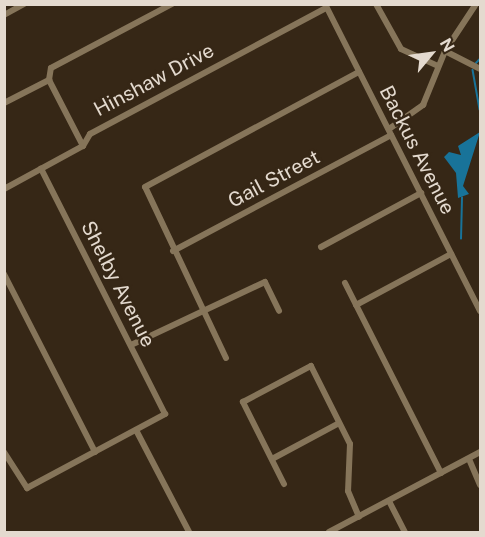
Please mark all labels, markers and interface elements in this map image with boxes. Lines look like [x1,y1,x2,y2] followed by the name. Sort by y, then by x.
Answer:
[401,24,461,84] north arrow
[436,35,459,55] text: N
[90,38,218,122] street label: Hinshaw Drive
[374,82,460,218] street label: Backus Avenue
[224,145,324,213] street label: Gail Street
[76,217,160,351] street label: Shelby Avenue

